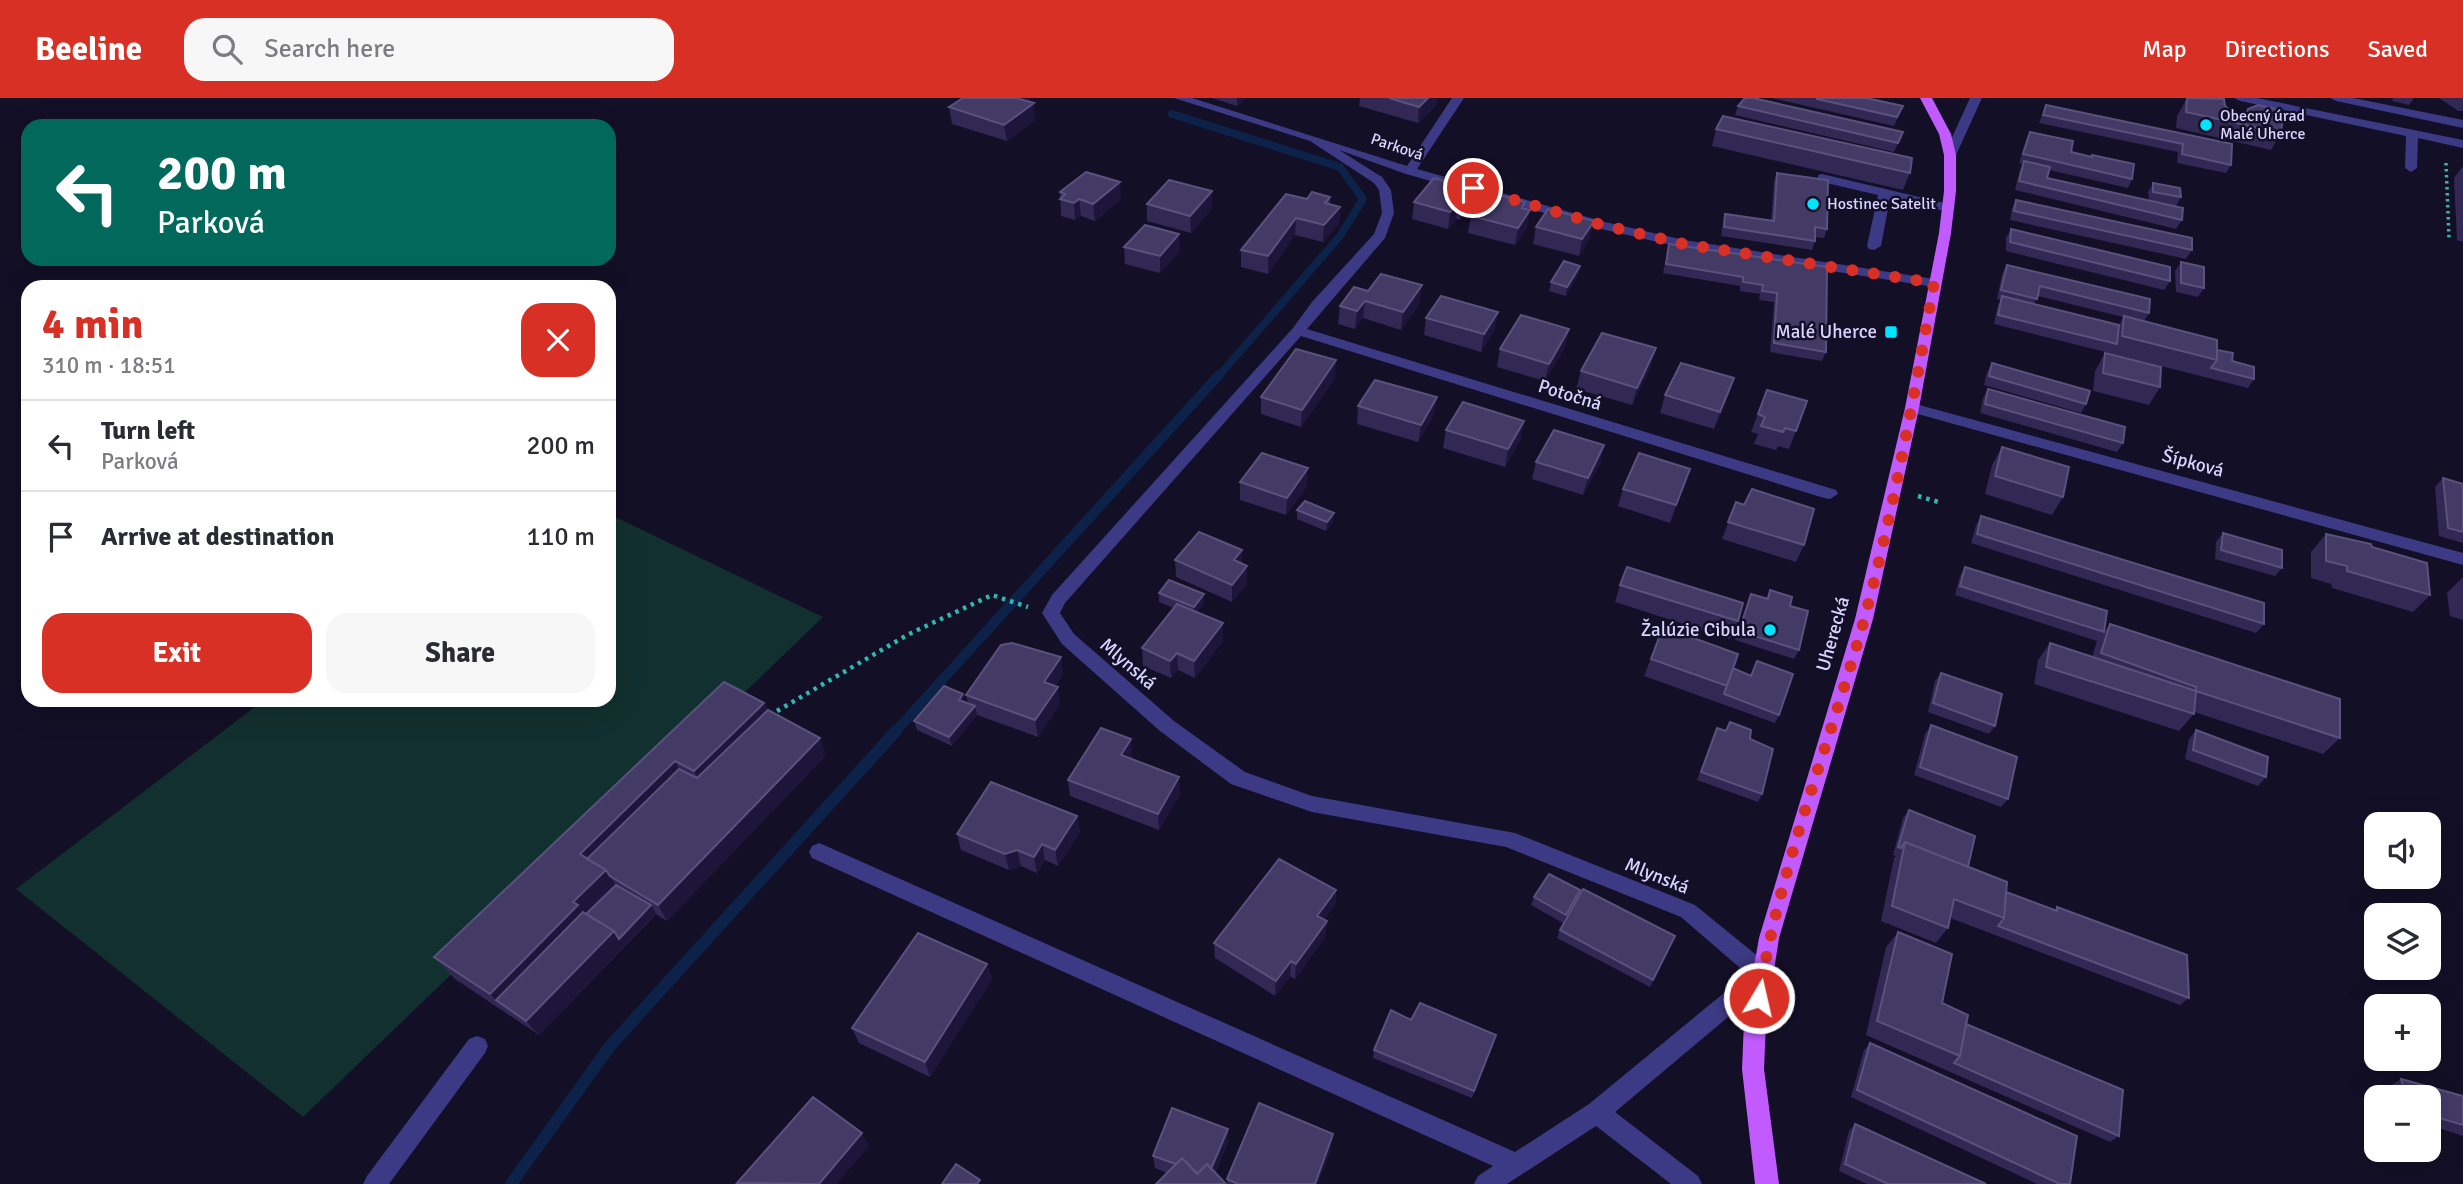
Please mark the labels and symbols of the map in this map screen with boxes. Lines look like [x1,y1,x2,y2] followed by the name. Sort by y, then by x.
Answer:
[2220,106,2306,144] place label: Obecný úrad Malé Uherce
[2198,117,2214,133] marker: Obecný úrad Malé Uherce
[1368,129,1426,165] street label: Parková
[1443,158,1503,218] pin
[1827,194,1936,214] place label: Hostinec Satelit
[1805,196,1821,212] marker: Hostinec Satelit
[1775,320,1877,344] place label: Malé Uherce
[1883,324,1899,340] marker: Malé Uherce
[1535,374,1605,416] street label: Potočná
[2160,442,2227,483] street label: Šípková
[1811,594,1855,674] street label: Uherecká
[1641,618,1756,642] place label: Žalúzie Cibula
[1762,622,1778,638] marker: Žalúzie Cibula
[1095,633,1161,695] street label: Mlynská
[1621,852,1693,900] street label: Mlynská
[1722,961,1796,1035] position arrow

